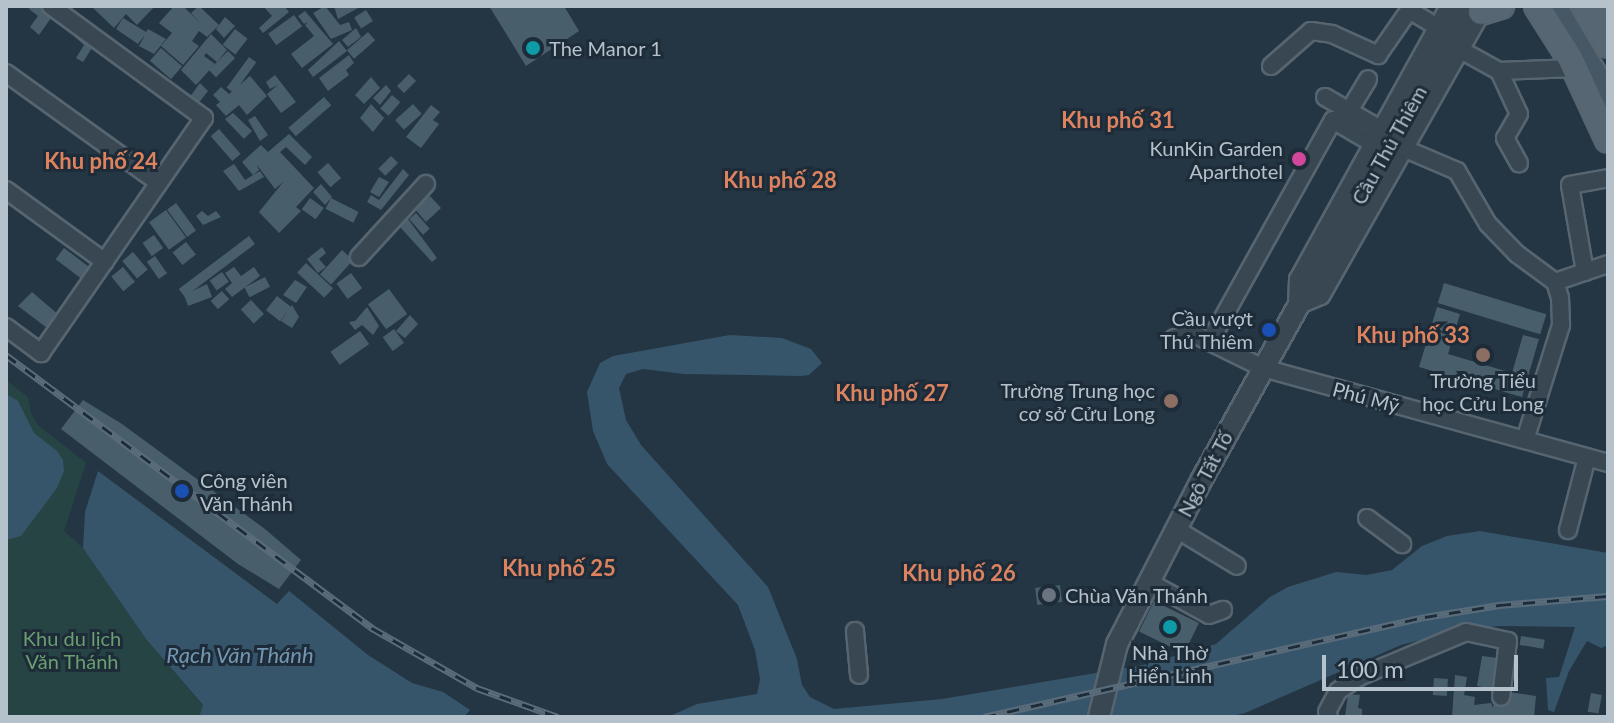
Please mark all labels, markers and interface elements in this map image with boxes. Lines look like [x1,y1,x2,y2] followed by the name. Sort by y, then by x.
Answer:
[549,36,662,60] place label: The Manor 1
[524,39,542,57] marker: The Manor 1
[1346,81,1432,209] street label: Cầu Thủ Thiêm
[1061,107,1175,133] district label: Khu phố 31
[1150,136,1283,183] place label: KunKin Garden Aparthotel
[44,148,158,174] district label: Khu phố 24
[1290,150,1308,168] marker: KunKin Garden Aparthotel
[723,167,837,193] district label: Khu phố 28
[1159,306,1253,353] place label: Cầu vượt Thủ Thiêm
[1260,321,1278,339] marker: Cầu vượt Thủ Thiêm
[1356,322,1470,348] district label: Khu phố 33
[1474,346,1492,364] marker: Trường Tiểu học Cửu Long
[1422,368,1544,415] place label: Trường Tiểu học Cửu Long
[1330,377,1402,417] street label: Phú Mỹ
[1000,378,1155,425] place label: Trường Trung học cơ sở Cửu Long
[835,380,949,406] district label: Khu phố 27
[1162,392,1180,410] marker: Trường Trung học cơ sở Cửu Long
[1172,427,1238,521] street label: Ngô Tất Tố
[200,468,294,515] place label: Công viên Văn Thánh
[171,480,193,502] marker: Công viên Văn Thánh
[502,555,616,581] district label: Khu phố 25
[902,560,1016,586] district label: Khu phố 26
[1065,583,1209,607] place label: Chùa Văn Thánh
[1040,586,1058,604] marker: Chùa Văn Thánh
[1161,618,1179,636] marker: Nhà Thờ Hiển Linh
[23,626,121,673] park label: Khu du lịch Văn Thánh
[1326,639,1522,689] scale bar
[1128,640,1212,687] place label: Nhà Thờ Hiển Linh
[166,642,314,668] water label: Rạch Văn Thánh
[1336,654,1404,683] text: 100 m

